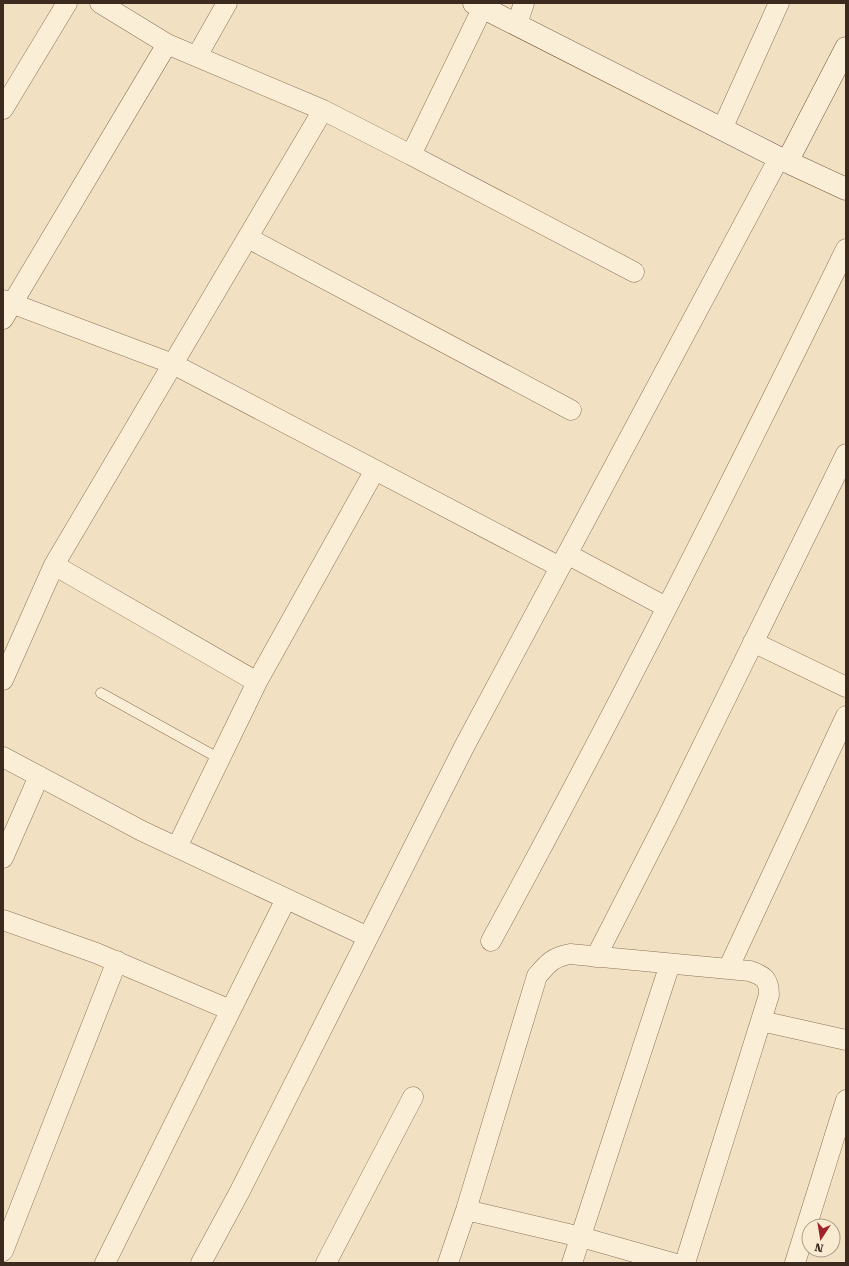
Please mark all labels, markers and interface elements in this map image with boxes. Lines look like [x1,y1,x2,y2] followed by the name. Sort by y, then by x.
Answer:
[801,1218,841,1258] north arrow
[813,1240,825,1255] text: N

